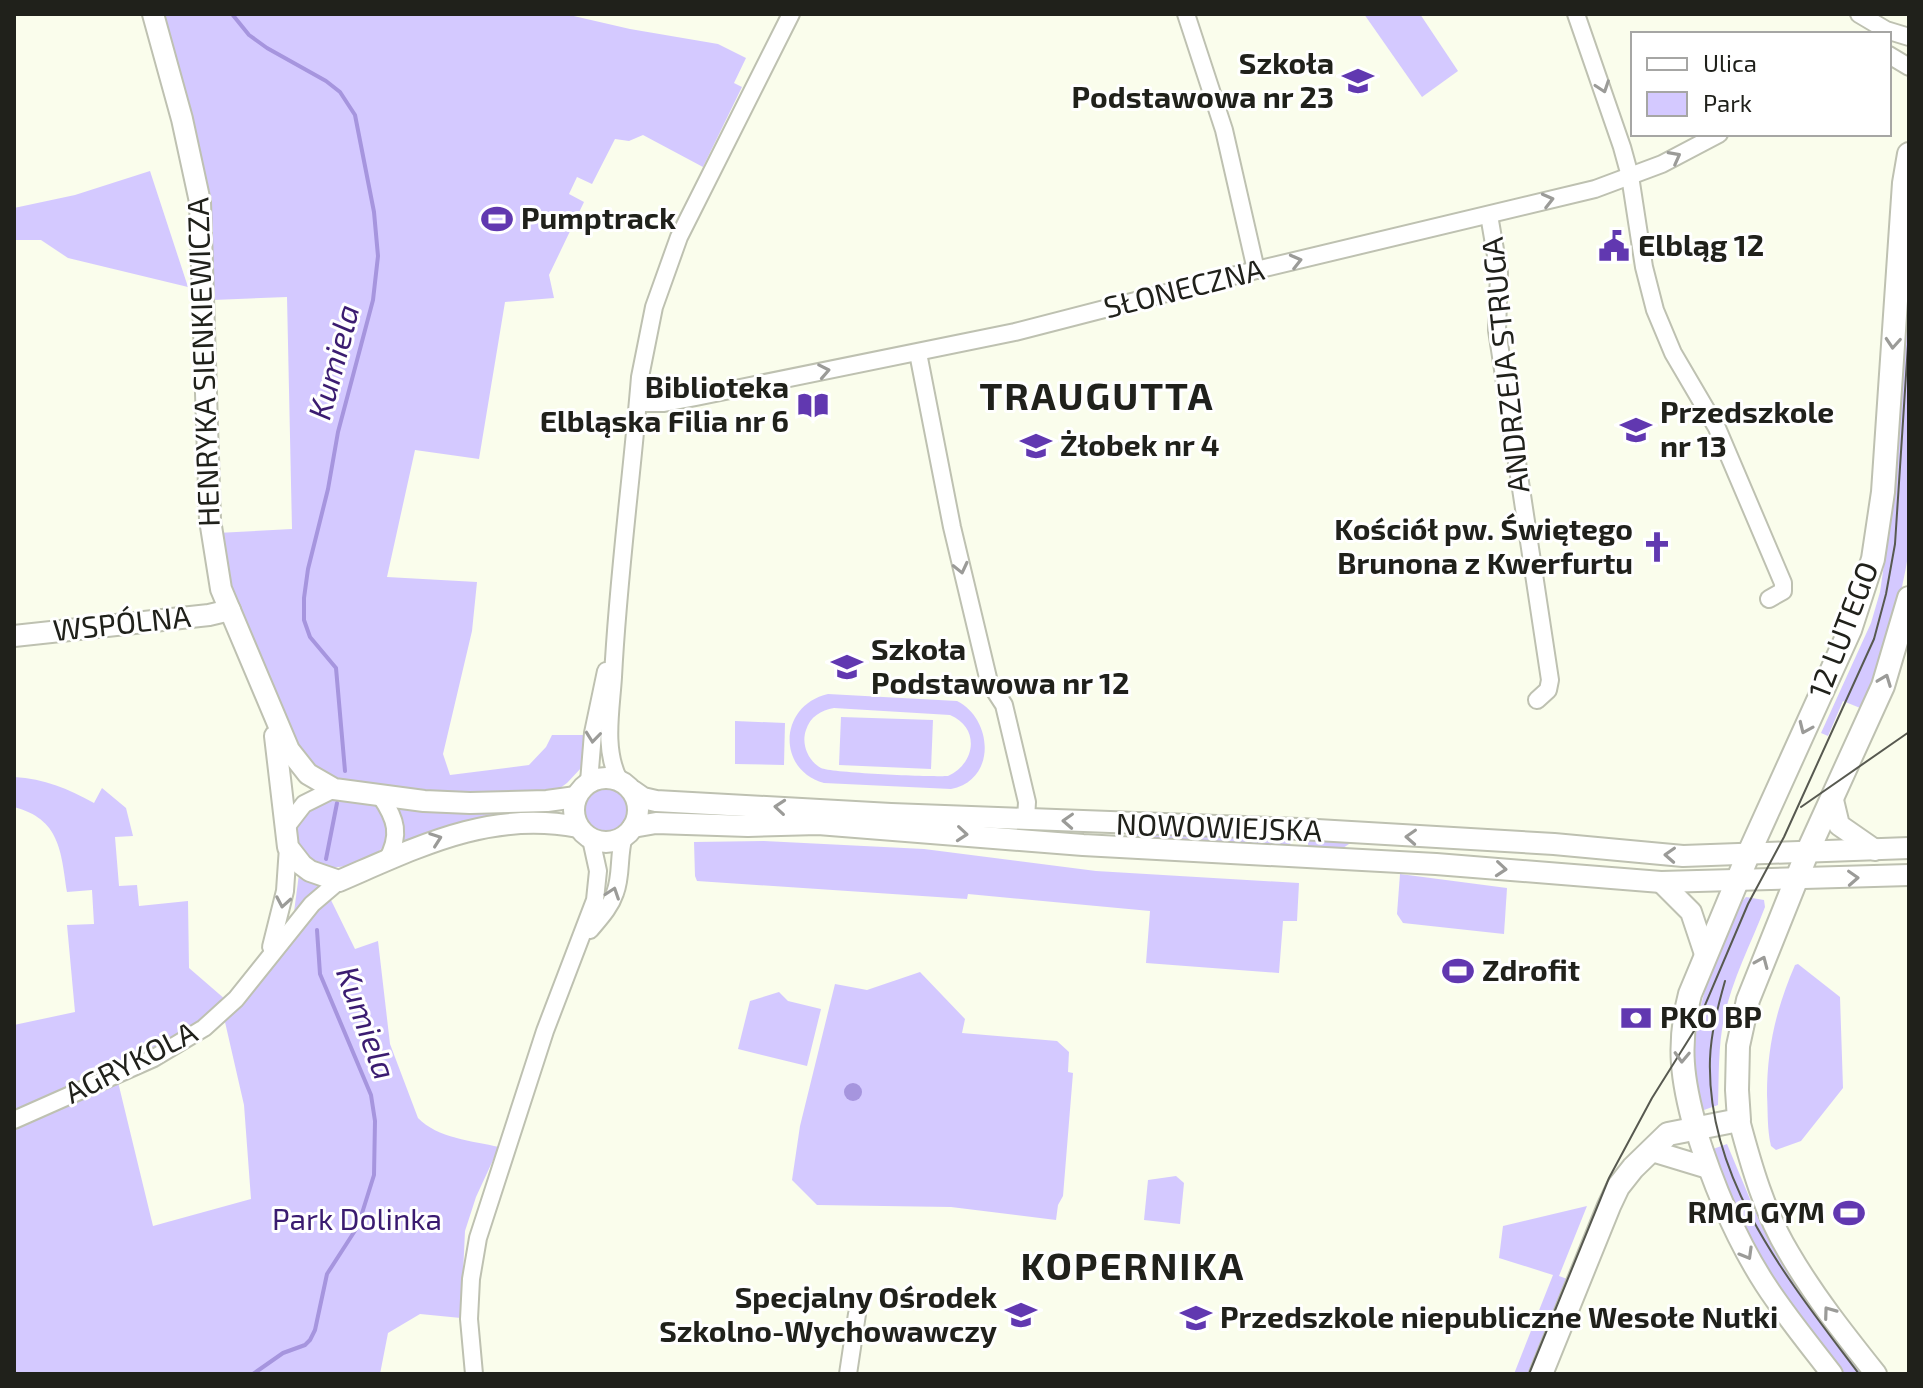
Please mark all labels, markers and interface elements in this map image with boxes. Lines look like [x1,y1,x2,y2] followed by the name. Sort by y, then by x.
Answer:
[1631,32,1891,136] legend
[1072,44,1334,114] place label: Szkoła Podstawowa nr 23
[1703,48,1757,77] text: Ulica
[1341,64,1375,98] school or university icon: Szkoła Podstawowa nr 23
[1593,80,1609,94] one-way arrow
[1703,88,1752,117] text: Park
[1667,151,1681,167] one-way arrow
[1541,193,1555,210] one-way arrow
[178,196,226,527] street label: HENRYKA SIENKIEWICZA
[521,199,676,235] place label: Pumptrack
[480,202,514,236] sports icon: Pumptrack
[1638,226,1764,262] place label: Elbląg 12
[1597,229,1631,263] public building icon: Elbląg 12
[1473,235,1535,495] street label: ANDRZEJA STRUGA
[1100,250,1268,324] street label: SŁONECZNA
[1288,253,1302,270] one-way arrow
[298,300,366,423] water label: Kumiela
[1885,337,1902,350] one-way arrow
[817,363,831,380] one-way arrow
[540,368,789,438] place label: Biblioteka Elbląska Filia nr 6
[979,372,1215,418] district label: TRAUGUTTA
[796,388,830,422] library icon: Biblioteka Elbląska Filia nr 6
[1660,393,1834,463] place label: Przedszkole nr 13
[1619,413,1653,447] school or university icon: Przedszkole nr 13
[1060,426,1220,462] place label: Żłobek nr 4
[1019,429,1053,463] school or university icon: Żłobek nr 4
[1334,510,1633,580] place label: Kościół pw. Świętego Brunona z Kwerfurtu
[1640,530,1674,564] church icon: Kościół pw. Świętego Brunona z Kwerfurtu
[1800,556,1885,703] street label: 12 LUTEGO
[952,561,969,575] one-way arrow
[51,597,193,647] street label: WSPÓLNA
[871,630,1129,700] place label: Szkoła Podstawowa nr 12
[830,650,864,684] school or university icon: Szkoła Podstawowa nr 12
[1875,673,1892,687] one-way arrow
[1799,720,1815,735] one-way arrow
[585,731,602,744] one-way arrow
[773,799,786,816] one-way arrow
[1115,804,1323,848] street label: NOWOWIEJSKA
[1061,813,1074,830] one-way arrow
[956,826,969,843] one-way arrow
[1404,828,1417,845] one-way arrow
[429,833,443,849] one-way arrow
[1664,847,1677,864] one-way arrow
[1495,860,1508,877] one-way arrow
[1847,869,1860,886] one-way arrow
[604,887,620,901] one-way arrow
[275,895,292,909] one-way arrow
[1482,951,1580,987] place label: Zdrofit
[1441,954,1475,988] sports icon: Zdrofit
[1752,956,1768,970] one-way arrow
[330,961,406,1084] water label: Kumiela
[1660,998,1762,1034] place label: PKO BP
[1619,1001,1653,1035] bank icon: PKO BP
[58,1012,203,1110] street label: AGRYKOLA
[1674,1051,1691,1064] one-way arrow
[1687,1193,1825,1229] place label: RMG GYM
[1832,1196,1866,1230] sports icon: RMG GYM
[272,1200,442,1236] park label: Park Dolinka
[1021,1242,1245,1288] district label: KOPERNIKA
[1737,1245,1753,1259] one-way arrow
[659,1278,997,1349] place label: Specjalny Ośrodek Szkolno-Wychowawczy
[1004,1298,1038,1332] school or university icon: Specjalny Ośrodek Szkolno-Wychowawczy
[1220,1298,1778,1334] place label: Przedszkole niepubliczne Wesołe Nutki
[1179,1301,1213,1335] school or university icon: Przedszkole niepubliczne Wesołe Nutki
[1824,1306,1838,1320] one-way arrow

